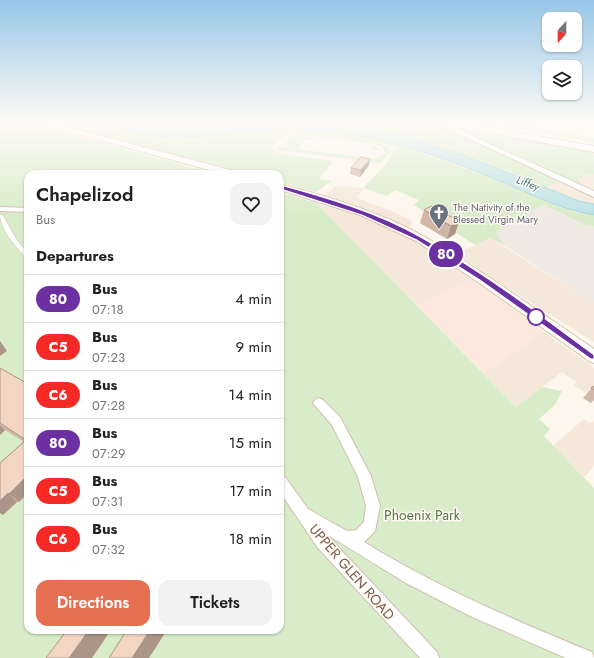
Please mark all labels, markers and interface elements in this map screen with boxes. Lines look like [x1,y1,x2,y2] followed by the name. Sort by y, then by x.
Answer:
[542,12,582,52] north arrow
[542,12,582,100] map controls
[542,60,582,100] button: layers
[514,171,543,195] water label: Liffey
[36,181,133,208] text: Chapelizod
[230,183,272,225] button: heart
[453,200,539,227] place label: The Nativity of the Blessed Virgin Mary
[428,202,450,230] church icon: The Nativity of the Blessed Virgin Mary
[36,210,55,229] text: Bus
[428,241,464,267] line badge: 80
[437,244,455,264] text: 80
[36,245,114,267] text: Departures
[92,278,117,300] text: Bus
[235,288,272,310] text: 4 min
[49,289,67,309] text: 80
[92,300,123,319] text: 07:18
[527,308,545,326] unlabelled marker
[92,326,117,348] text: Bus
[235,336,272,358] text: 9 min
[49,337,67,357] text: C5
[92,348,125,367] text: 07:23
[92,374,117,396] text: Bus
[229,384,272,406] text: 14 min
[48,385,68,405] text: C6
[92,396,125,415] text: 07:28
[92,422,117,444] text: Bus
[229,432,272,454] text: 15 min
[49,433,67,453] text: 80
[92,444,125,463] text: 07:29
[92,470,117,492] text: Bus
[229,480,272,502] text: 17 min
[49,481,67,501] text: C5
[92,492,123,511] text: 07:31
[384,505,461,525] park label: Phoenix Park
[92,518,117,540] text: Bus
[305,520,399,624] street label: UPPER GLEN ROAD
[229,528,272,550] text: 18 min
[48,529,68,549] text: C6
[92,540,125,559] text: 07:32
[36,580,150,626] button: Directions
[158,580,272,626] button: Tickets

